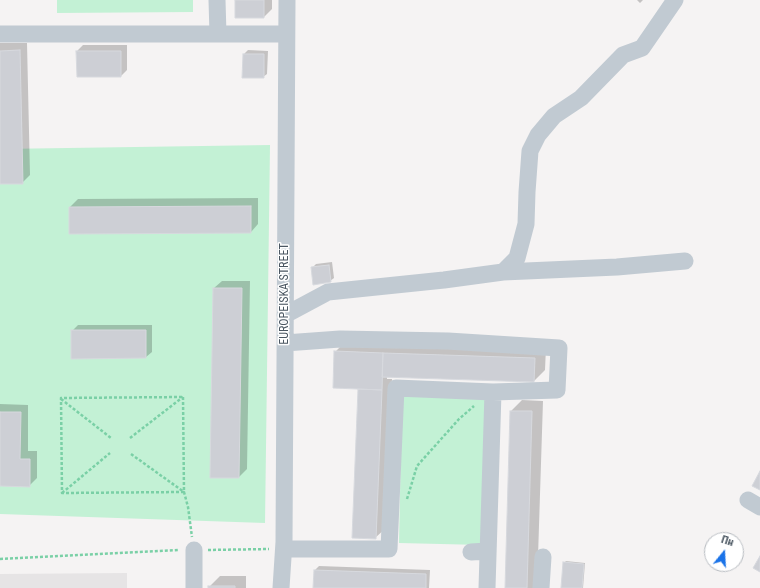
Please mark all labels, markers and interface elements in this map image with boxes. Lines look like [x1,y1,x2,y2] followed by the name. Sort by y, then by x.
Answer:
[278,243,292,345] street label: EUROPEISKA STREET
[704,532,744,572] north arrow
[720,533,735,549] text: Пн

